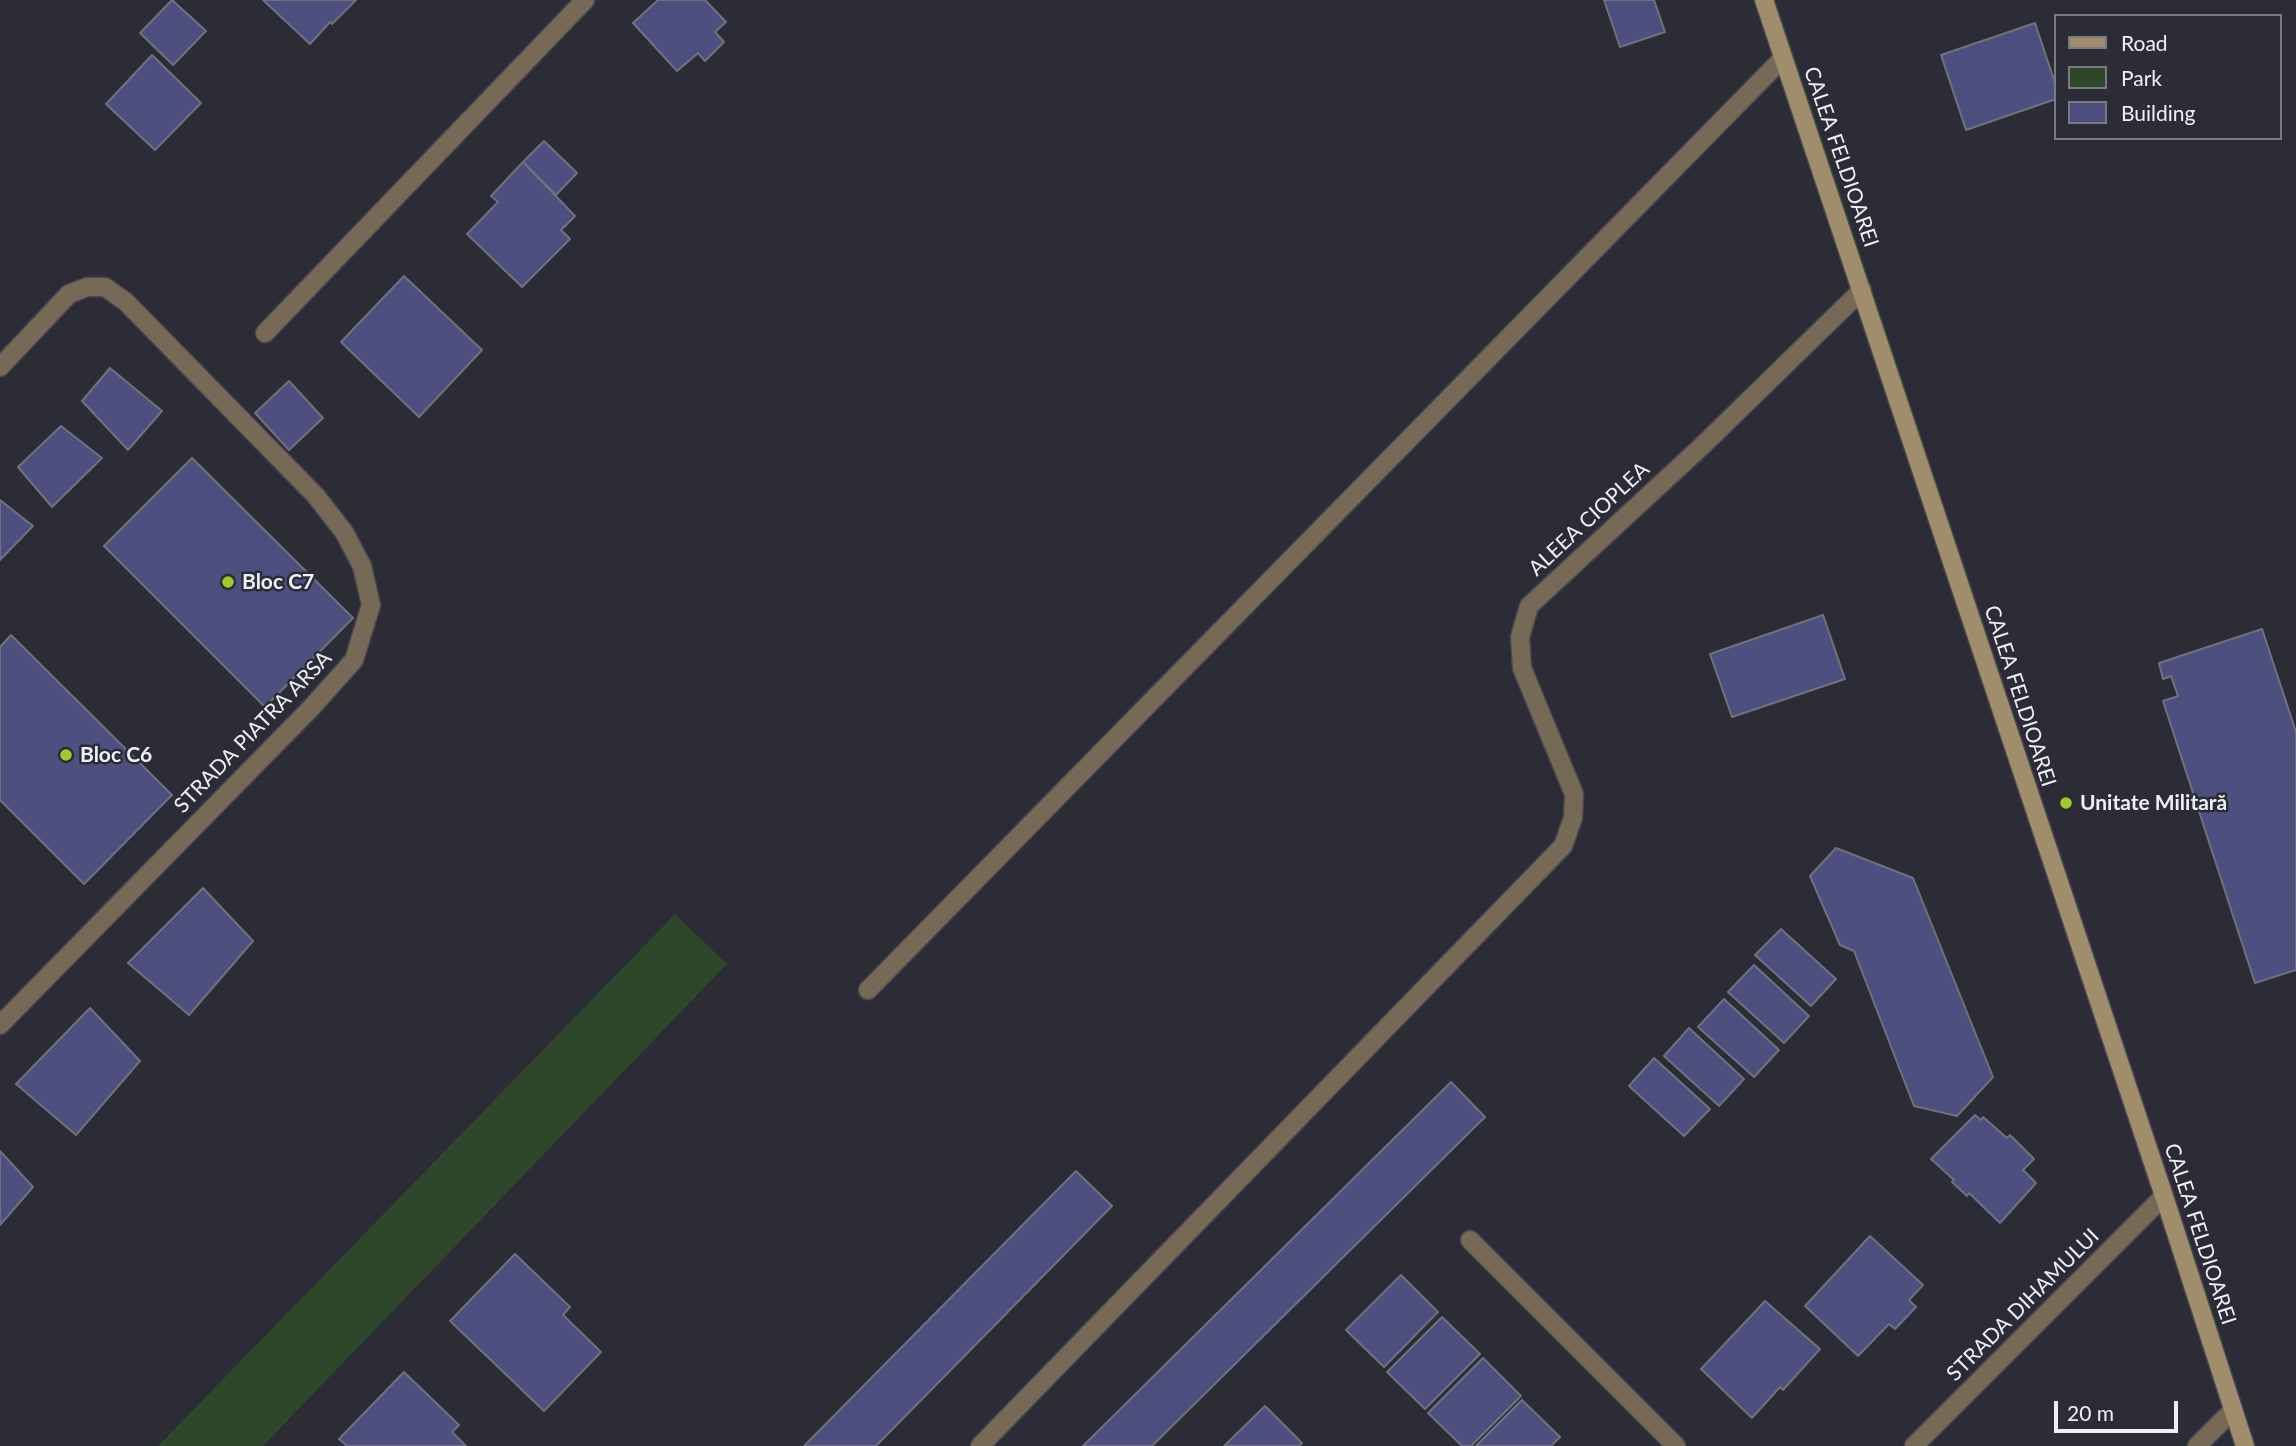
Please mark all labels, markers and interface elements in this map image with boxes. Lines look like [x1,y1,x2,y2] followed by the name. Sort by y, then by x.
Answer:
[2054,14,2282,140] legend
[2121,30,2168,55] text: Road
[1798,63,1884,251] street label: CALEA FELDIOAREI
[2121,65,2162,90] text: Park
[2121,100,2196,125] text: Building
[1524,457,1654,581] street label: ALEEA CIOPLEA
[242,569,314,595] place label: Bloc C7
[220,574,236,590] marker: Bloc C7
[1979,602,2061,790] street label: CALEA FELDIOAREI
[169,646,337,818] street label: STRADA PIATRA ARSA
[80,742,152,768] place label: Bloc C6
[58,747,74,763] marker: Bloc C6
[2080,790,2227,816] place label: Unitate Militară
[2058,795,2074,811] marker: Unitate Militară
[2159,1140,2241,1328] street label: CALEA FELDIOAREI
[1942,1224,2104,1386] street label: STRADA DIHAMULUI
[2058,1386,2182,1430] scale bar
[2067,1400,2114,1425] text: 20 m

